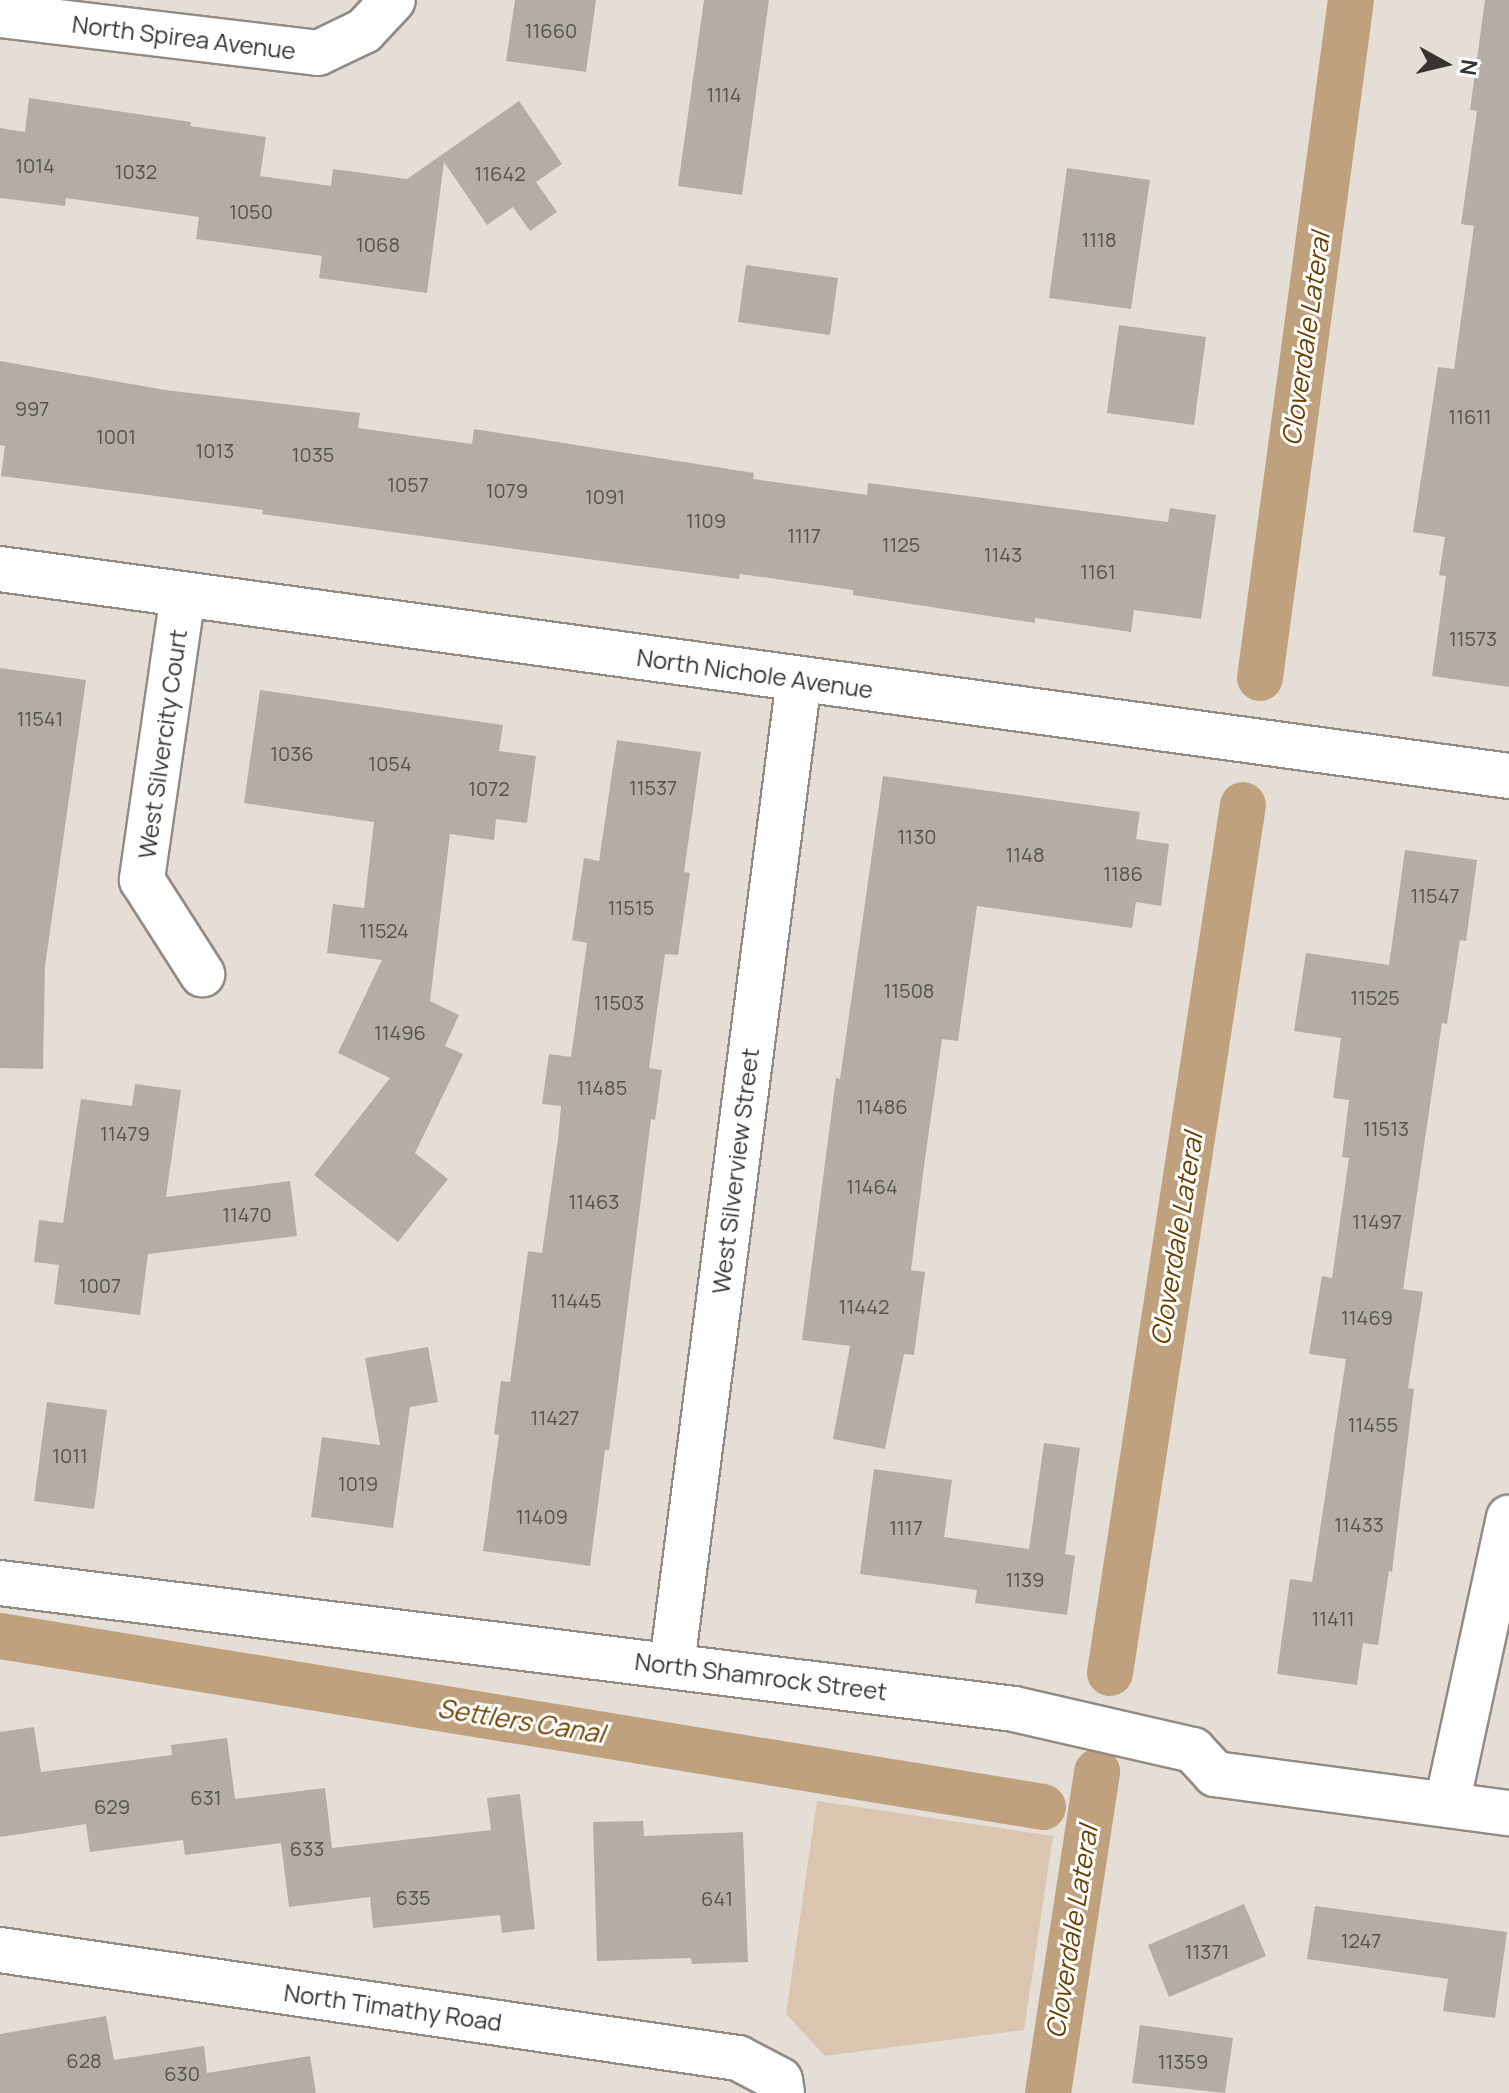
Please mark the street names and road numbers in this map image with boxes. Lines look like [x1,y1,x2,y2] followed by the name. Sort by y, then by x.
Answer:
[71,9,297,65] street label: North Spirea Avenue
[132,627,192,861] street label: West Silvercity Court
[635,642,875,704] street label: North Nichole Avenue
[706,1046,764,1296] street label: West Silverview Street
[633,1646,889,1706] street label: North Shamrock Street
[282,1977,504,2037] street label: North Timathy Road

